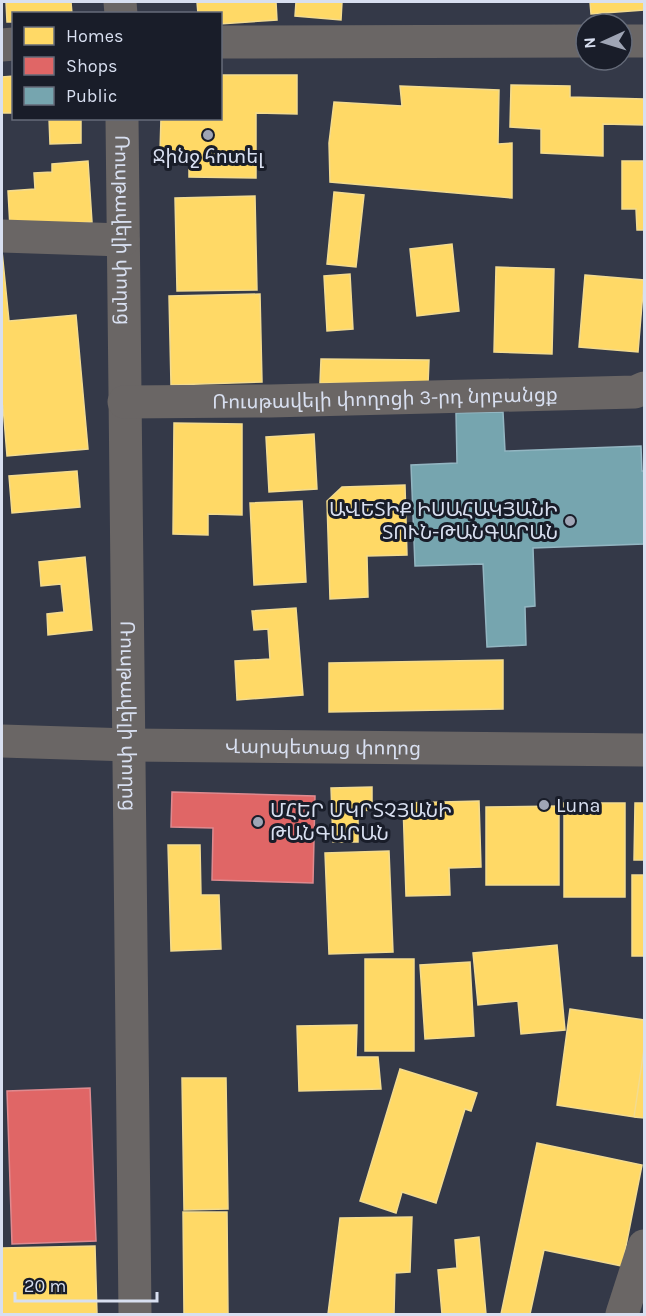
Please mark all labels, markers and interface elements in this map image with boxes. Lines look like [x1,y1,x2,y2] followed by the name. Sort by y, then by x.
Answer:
[12,12,222,120] legend
[574,12,634,72] north arrow
[66,25,123,47] text: Homes
[580,37,599,49] text: N
[66,55,118,77] text: Shops
[66,85,117,107] text: Public
[201,128,215,142] marker: Ջինջ հոտել
[111,135,136,325] street label: Ռուսթավելի փողոց
[153,145,264,168] place label: Ջինջ հոտել
[212,382,558,413] street label: Ռուսթավելի փողոցի 3-րդ նրբանցք
[329,498,558,544] place label: ԱՎԵՏԻՔ ԻՍԱՀԱԿՅԱՆԻ ՏՈՒՆ-ԹԱՆԳԱՐԱՆ
[563,514,577,528] marker: ԱՎԵՏԻՔ ԻՍԱՀԱԿՅԱՆԻ ՏՈՒՆ-ԹԱՆԳԱՐԱՆ
[116,621,141,811] street label: Ռուսթավելի փողոց
[225,734,421,759] street label: Վարպետաց փողոց
[556,794,601,817] place label: Luna
[537,798,551,812] marker: Luna
[270,799,452,845] place label: ՄՀԵՐ ՄԿՐՏՉՅԱՆԻ ԹԱՆԳԱՐԱՆ
[251,815,265,829] marker: ՄՀԵՐ ՄԿՐՏՉՅԱՆԻ ԹԱՆԳԱՐԱՆ
[15,1265,158,1303] scale bar
[24,1275,66,1297] text: 20 m

